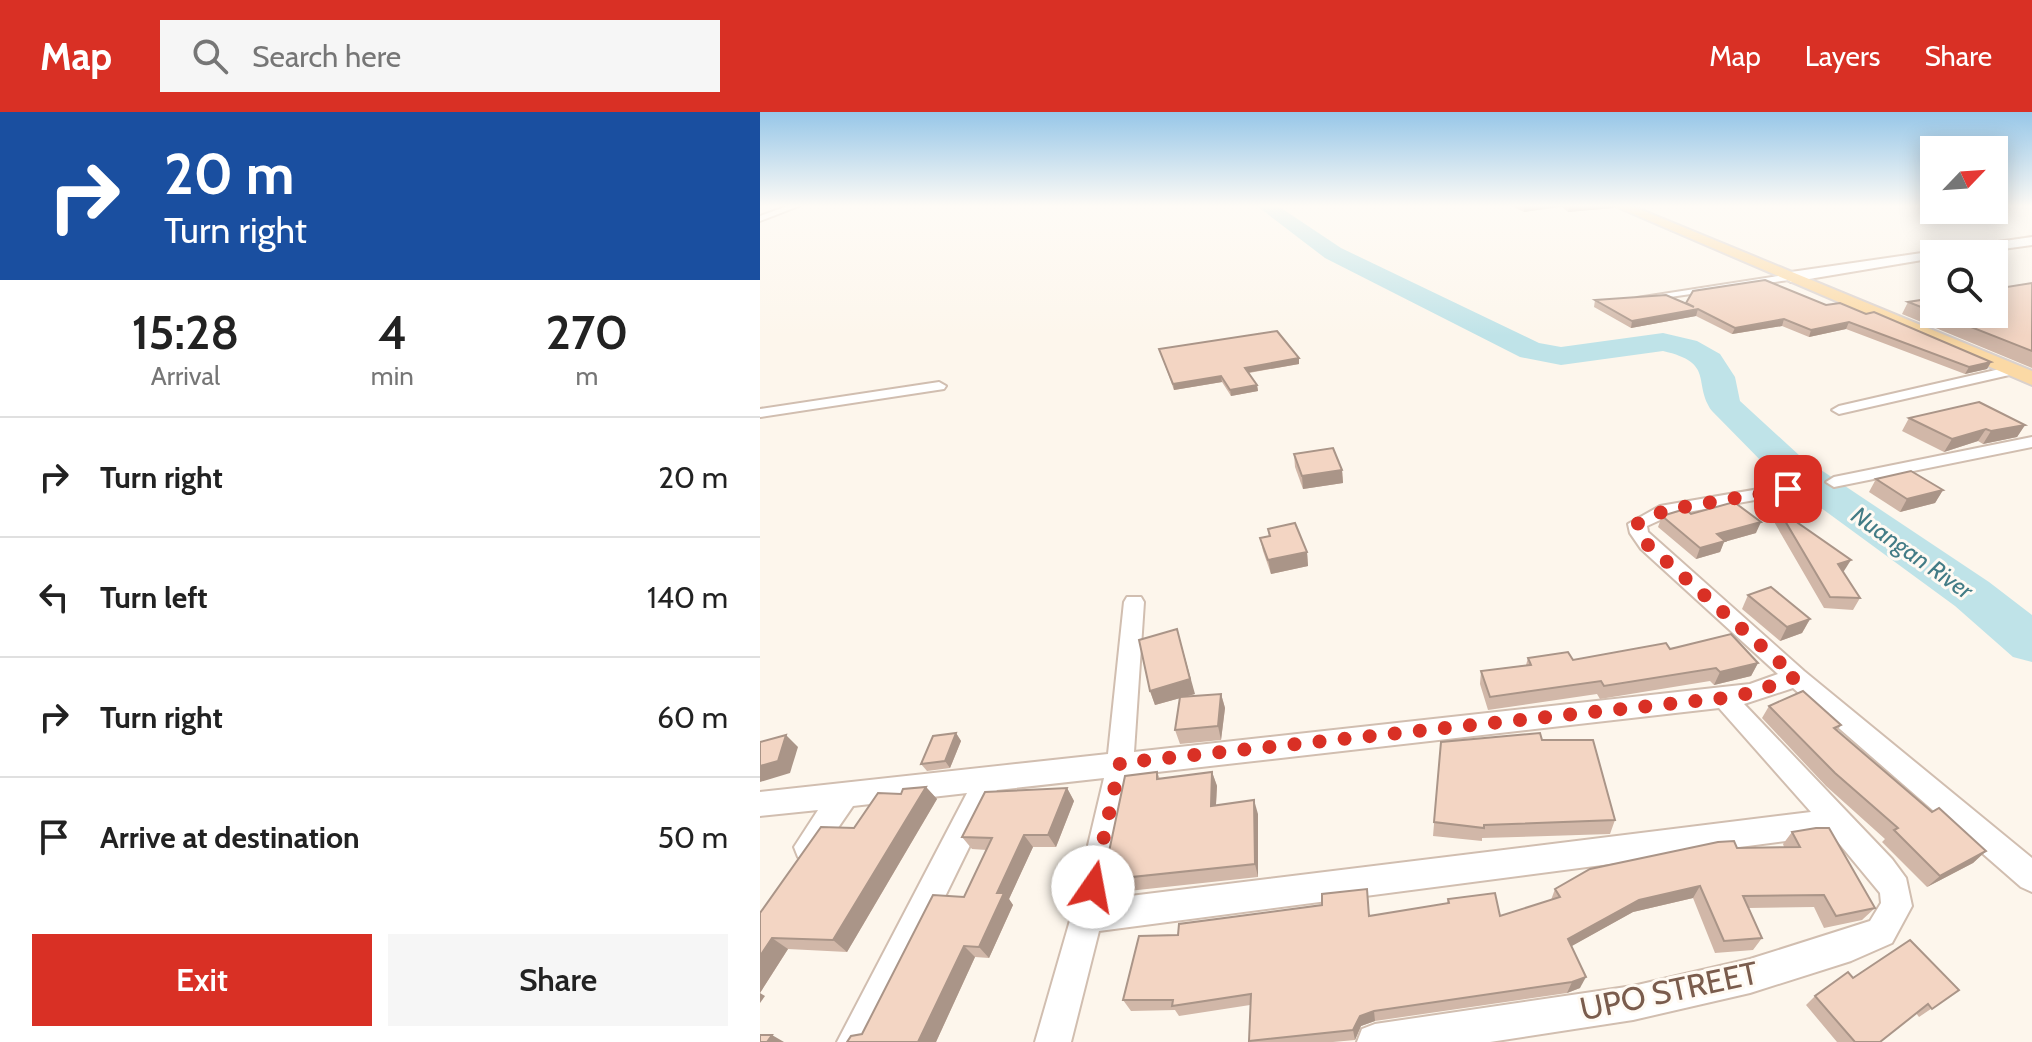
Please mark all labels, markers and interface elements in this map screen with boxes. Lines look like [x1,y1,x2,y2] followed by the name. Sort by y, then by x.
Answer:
[160,20,720,92] search box
[40,33,112,80] text: Map
[188,34,232,78] icon: search
[252,38,401,75] text: Search here
[1709,39,1761,73] text: Map
[1805,39,1880,73] text: Layers
[1924,39,1992,73] text: Share
[1920,136,2008,224] north arrow
[1920,136,2008,328] map controls
[164,140,294,208] text: 20 m
[32,144,136,248] icon: right
[164,208,307,252] text: Turn right
[1920,240,2008,328] button: search
[132,303,239,361] text: 15:28
[378,303,407,361] text: 4
[545,303,628,361] text: 270
[151,360,220,392] text: Arrival
[371,360,414,392] text: min
[575,360,598,392] text: m
[32,455,76,499] icon: right
[1754,455,1822,523] pin
[100,459,223,496] text: Turn right
[658,459,728,496] text: 20 m
[1766,467,1810,511] icon: arrive
[1846,500,1980,606] water label: Nuangan River
[32,575,76,619] icon: left
[100,579,208,616] text: Turn left
[647,579,728,616] text: 140 m
[32,695,76,739] icon: right
[100,699,223,736] text: Turn right
[657,699,728,736] text: 60 m
[32,815,76,859] icon: arrive
[100,819,360,856] text: Arrive at destination
[658,819,728,856] text: 50 m
[1051,845,1135,929] position arrow
[32,934,372,1026] button: Exit
[388,934,728,1026] button: Share
[1576,953,1761,1028] street label: UPO STREET

